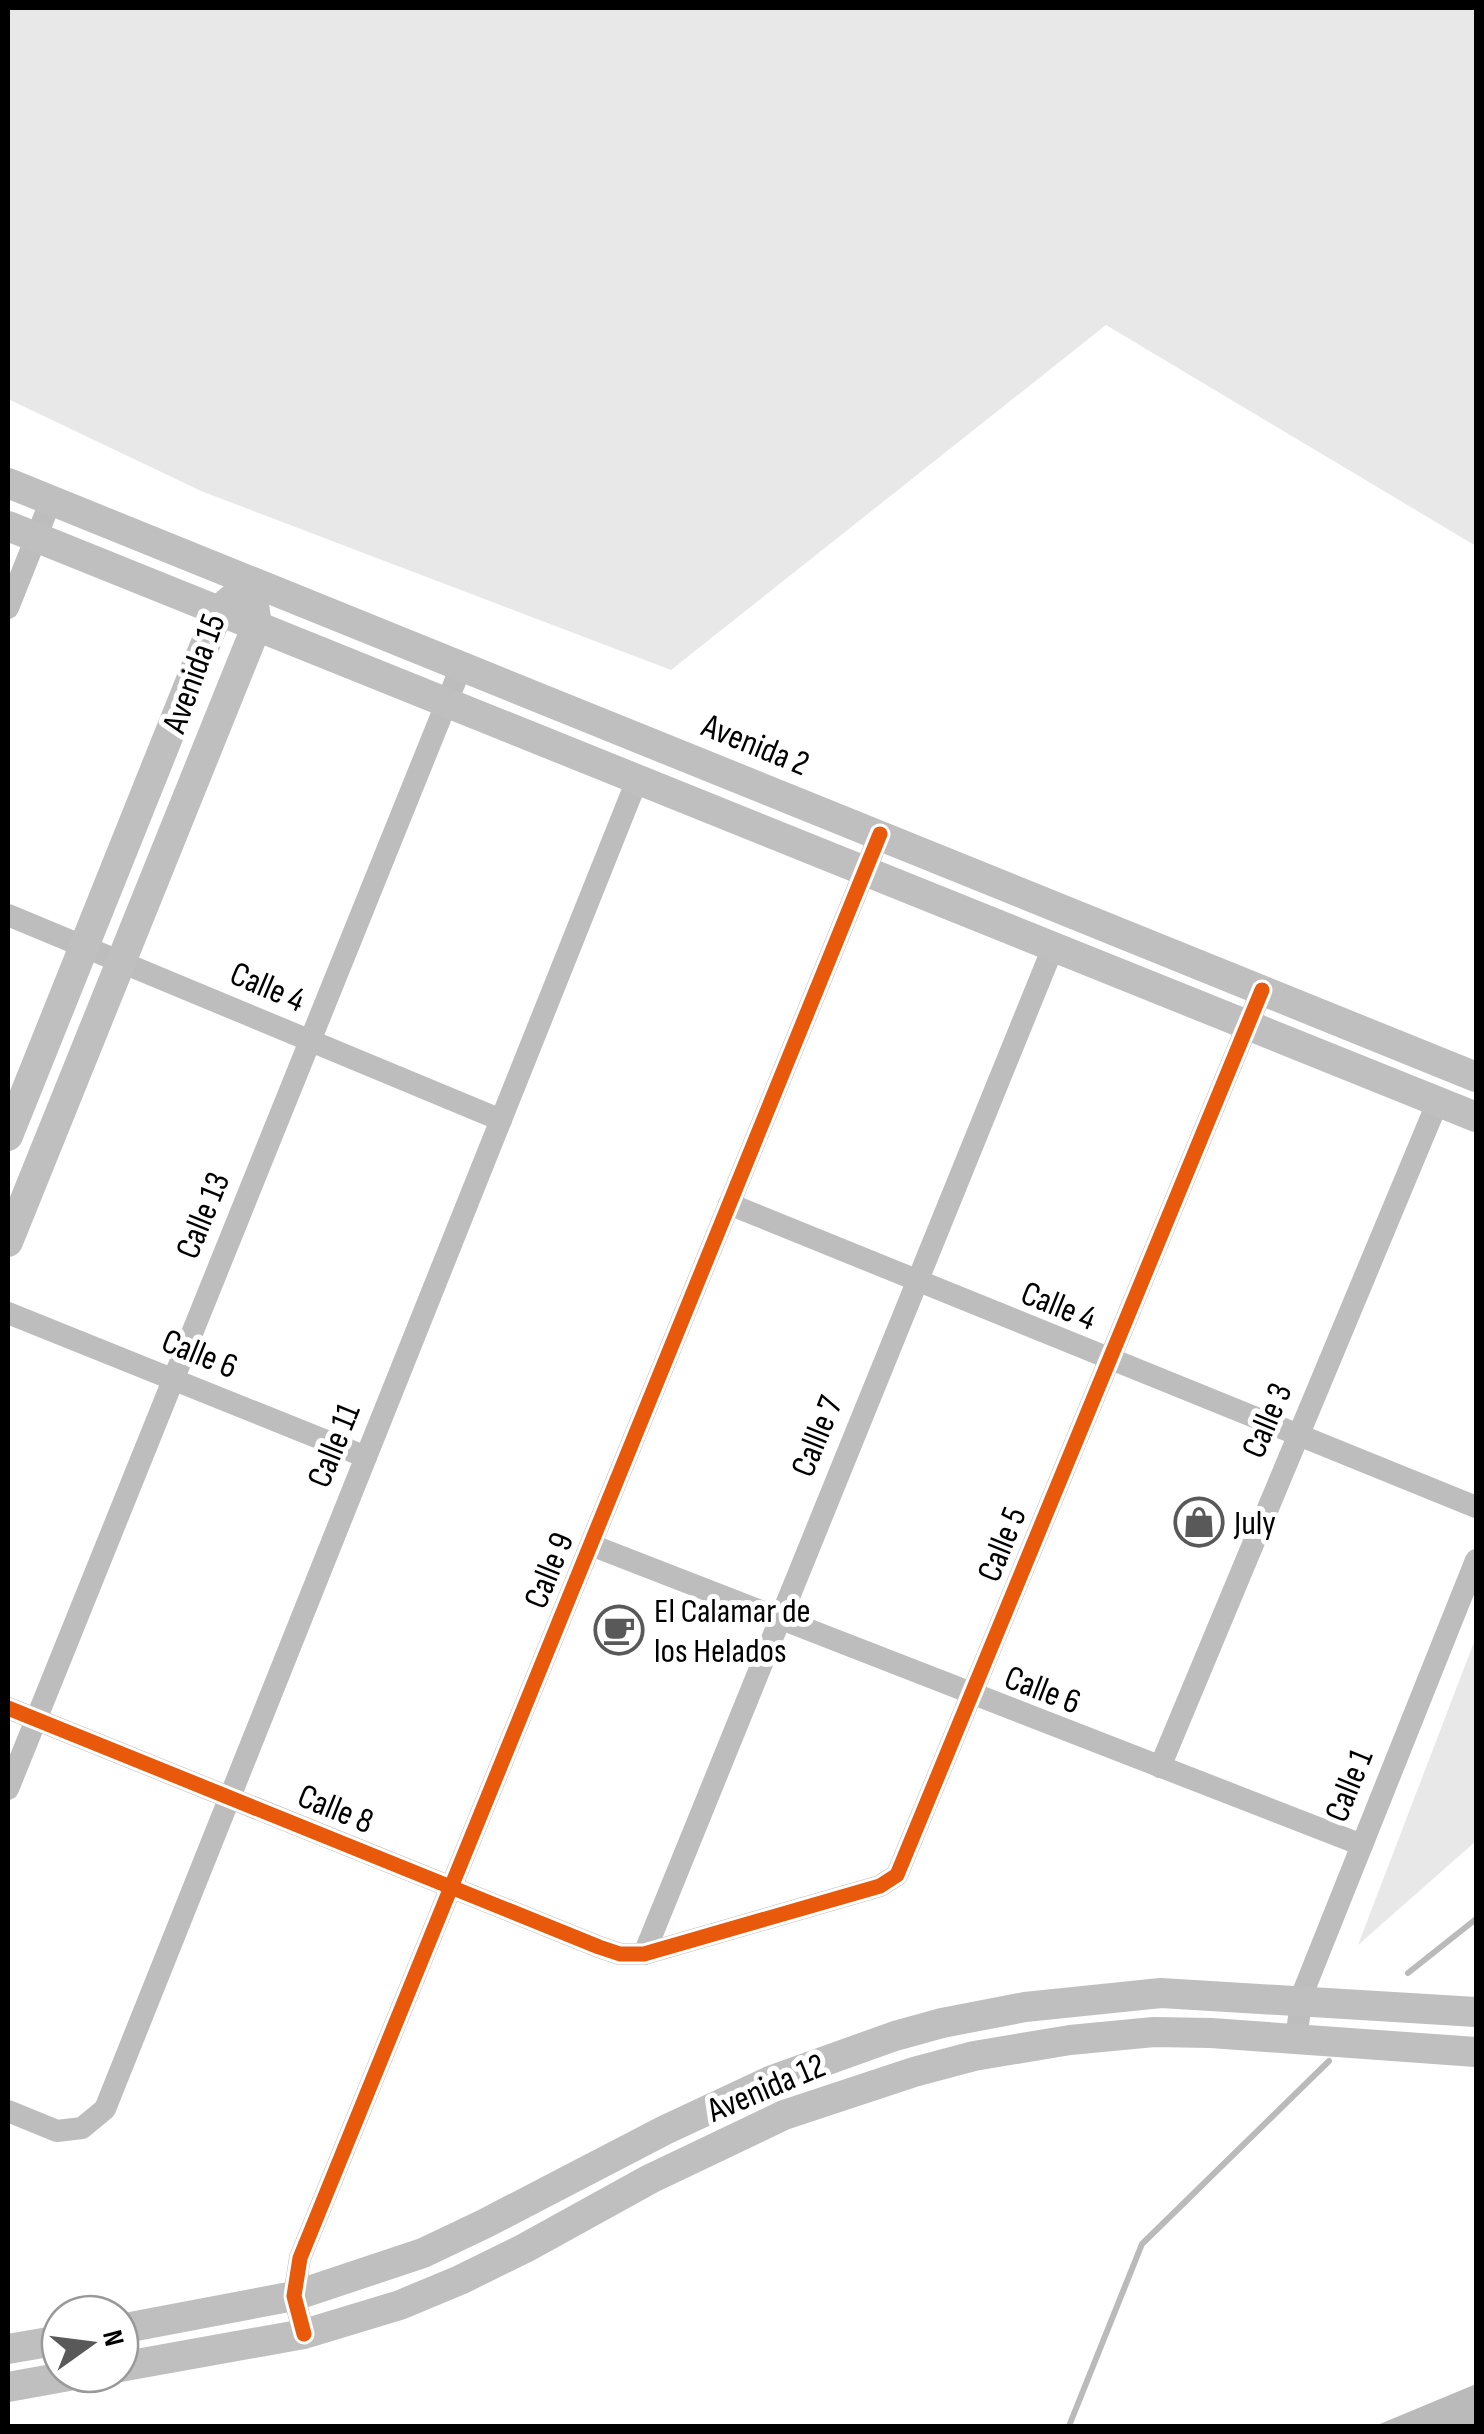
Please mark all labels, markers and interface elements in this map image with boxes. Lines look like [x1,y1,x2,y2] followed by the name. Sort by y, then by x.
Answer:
[153,608,236,740] street label: Avenida 15
[695,704,815,786] street label: Avenida 2
[224,953,311,1022] street label: Calle 4
[167,1166,240,1265] street label: Calle 13
[1015,1272,1102,1341] street label: Calle 4
[155,1320,244,1389] street label: Calle 6
[1233,1377,1302,1465] street label: Calle 3
[782,1390,853,1483] street label: Callle 7
[298,1397,371,1494] street label: Calle 11
[1173,1496,1225,1548] shop icon: July
[968,1501,1037,1588] street label: Calle 5
[1233,1502,1276,1545] place label: July
[515,1526,584,1615] street label: Calle 9
[654,1590,811,1673] place label: El Calamar de los Helados
[593,1604,645,1656] cafe icon: El Calamar de los Helados
[998,1656,1087,1724] street label: Calle 6
[1315,1743,1383,1828] street label: Calle 1
[291,1775,380,1844] street label: Calle 8
[700,2044,832,2133] street label: Avenida 12
[40,2294,140,2394] north arrow
[95,2327,131,2350] text: N

